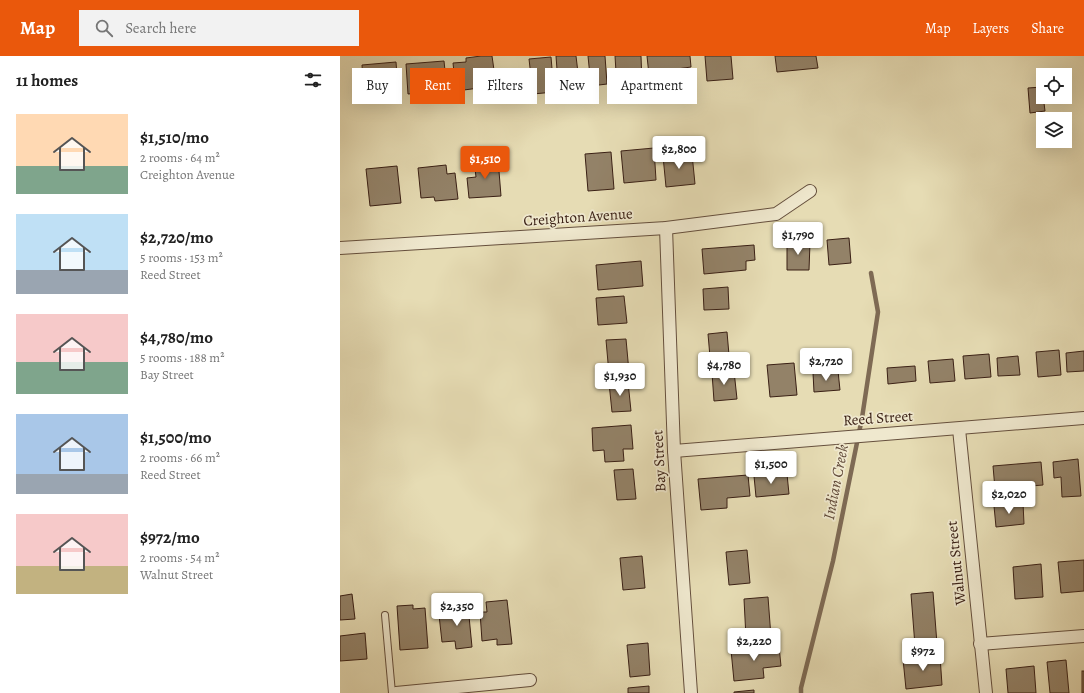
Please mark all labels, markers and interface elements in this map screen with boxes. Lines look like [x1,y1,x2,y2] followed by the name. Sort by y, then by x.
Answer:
[79,10,359,46] search box
[20,15,55,41] text: Map
[93,17,115,39] icon: search
[125,18,197,38] text: Search here
[925,19,951,38] text: Map
[973,19,1009,38] text: Layers
[1031,19,1064,38] text: Share
[352,68,402,104] chip: Buy
[410,68,465,104] chip: Rent
[473,68,537,104] chip: Filters
[545,68,599,104] chip: New
[607,68,697,104] chip: Apartment
[1036,68,1072,148] map controls
[1036,68,1072,104] button: locate
[16,69,78,92] text: 11 homes
[302,69,324,91] icon: filters
[1036,112,1072,148] button: layers
[140,126,209,149] text: $1,510/mo
[48,130,96,178] icon: home
[646,136,712,170] pin: $2,800
[661,140,697,157] text: $2,800
[452,146,518,180] pin: $1,510
[140,149,220,166] text: 2 rooms · 64 m²
[470,150,500,167] text: $1,510
[140,166,235,183] text: Creighton Avenue
[523,203,634,231] street label: Creighton Avenue
[765,222,831,256] pin: $1,790
[140,226,213,249] text: $2,720/mo
[782,226,814,243] text: $1,790
[48,230,96,278] icon: home
[140,249,223,266] text: 5 rooms · 153 m²
[140,266,201,283] text: Reed Street
[140,326,213,349] text: $4,780/mo
[48,330,96,378] icon: home
[793,348,859,382] pin: $2,720
[140,349,224,366] text: 5 rooms · 188 m²
[691,352,757,386] pin: $4,780
[809,352,843,369] text: $2,720
[707,356,741,373] text: $4,780
[587,363,653,397] pin: $1,930
[140,366,194,383] text: Bay Street
[604,367,636,384] text: $1,930
[842,406,914,430] street label: Reed Street
[140,426,212,449] text: $1,500/mo
[647,429,671,493] street label: Bay Street
[48,430,96,478] icon: home
[818,442,854,522] water label: Indian Creek
[140,449,220,466] text: 2 rooms · 66 m²
[738,451,804,485] pin: $1,500
[755,455,787,472] text: $1,500
[140,466,201,483] text: Reed Street
[976,481,1042,515] pin: $2,020
[991,485,1027,502] text: $2,020
[942,520,970,607] street label: Walnut Street
[140,526,200,549] text: $972/mo
[48,530,96,578] icon: home
[140,549,219,566] text: 2 rooms · 54 m²
[140,566,213,583] text: Walnut Street
[424,593,490,627] pin: $2,350
[440,597,474,614] text: $2,350
[721,628,787,662] pin: $2,220
[737,632,771,649] text: $2,220
[899,638,947,672] pin: $972
[911,642,935,659] text: $972

